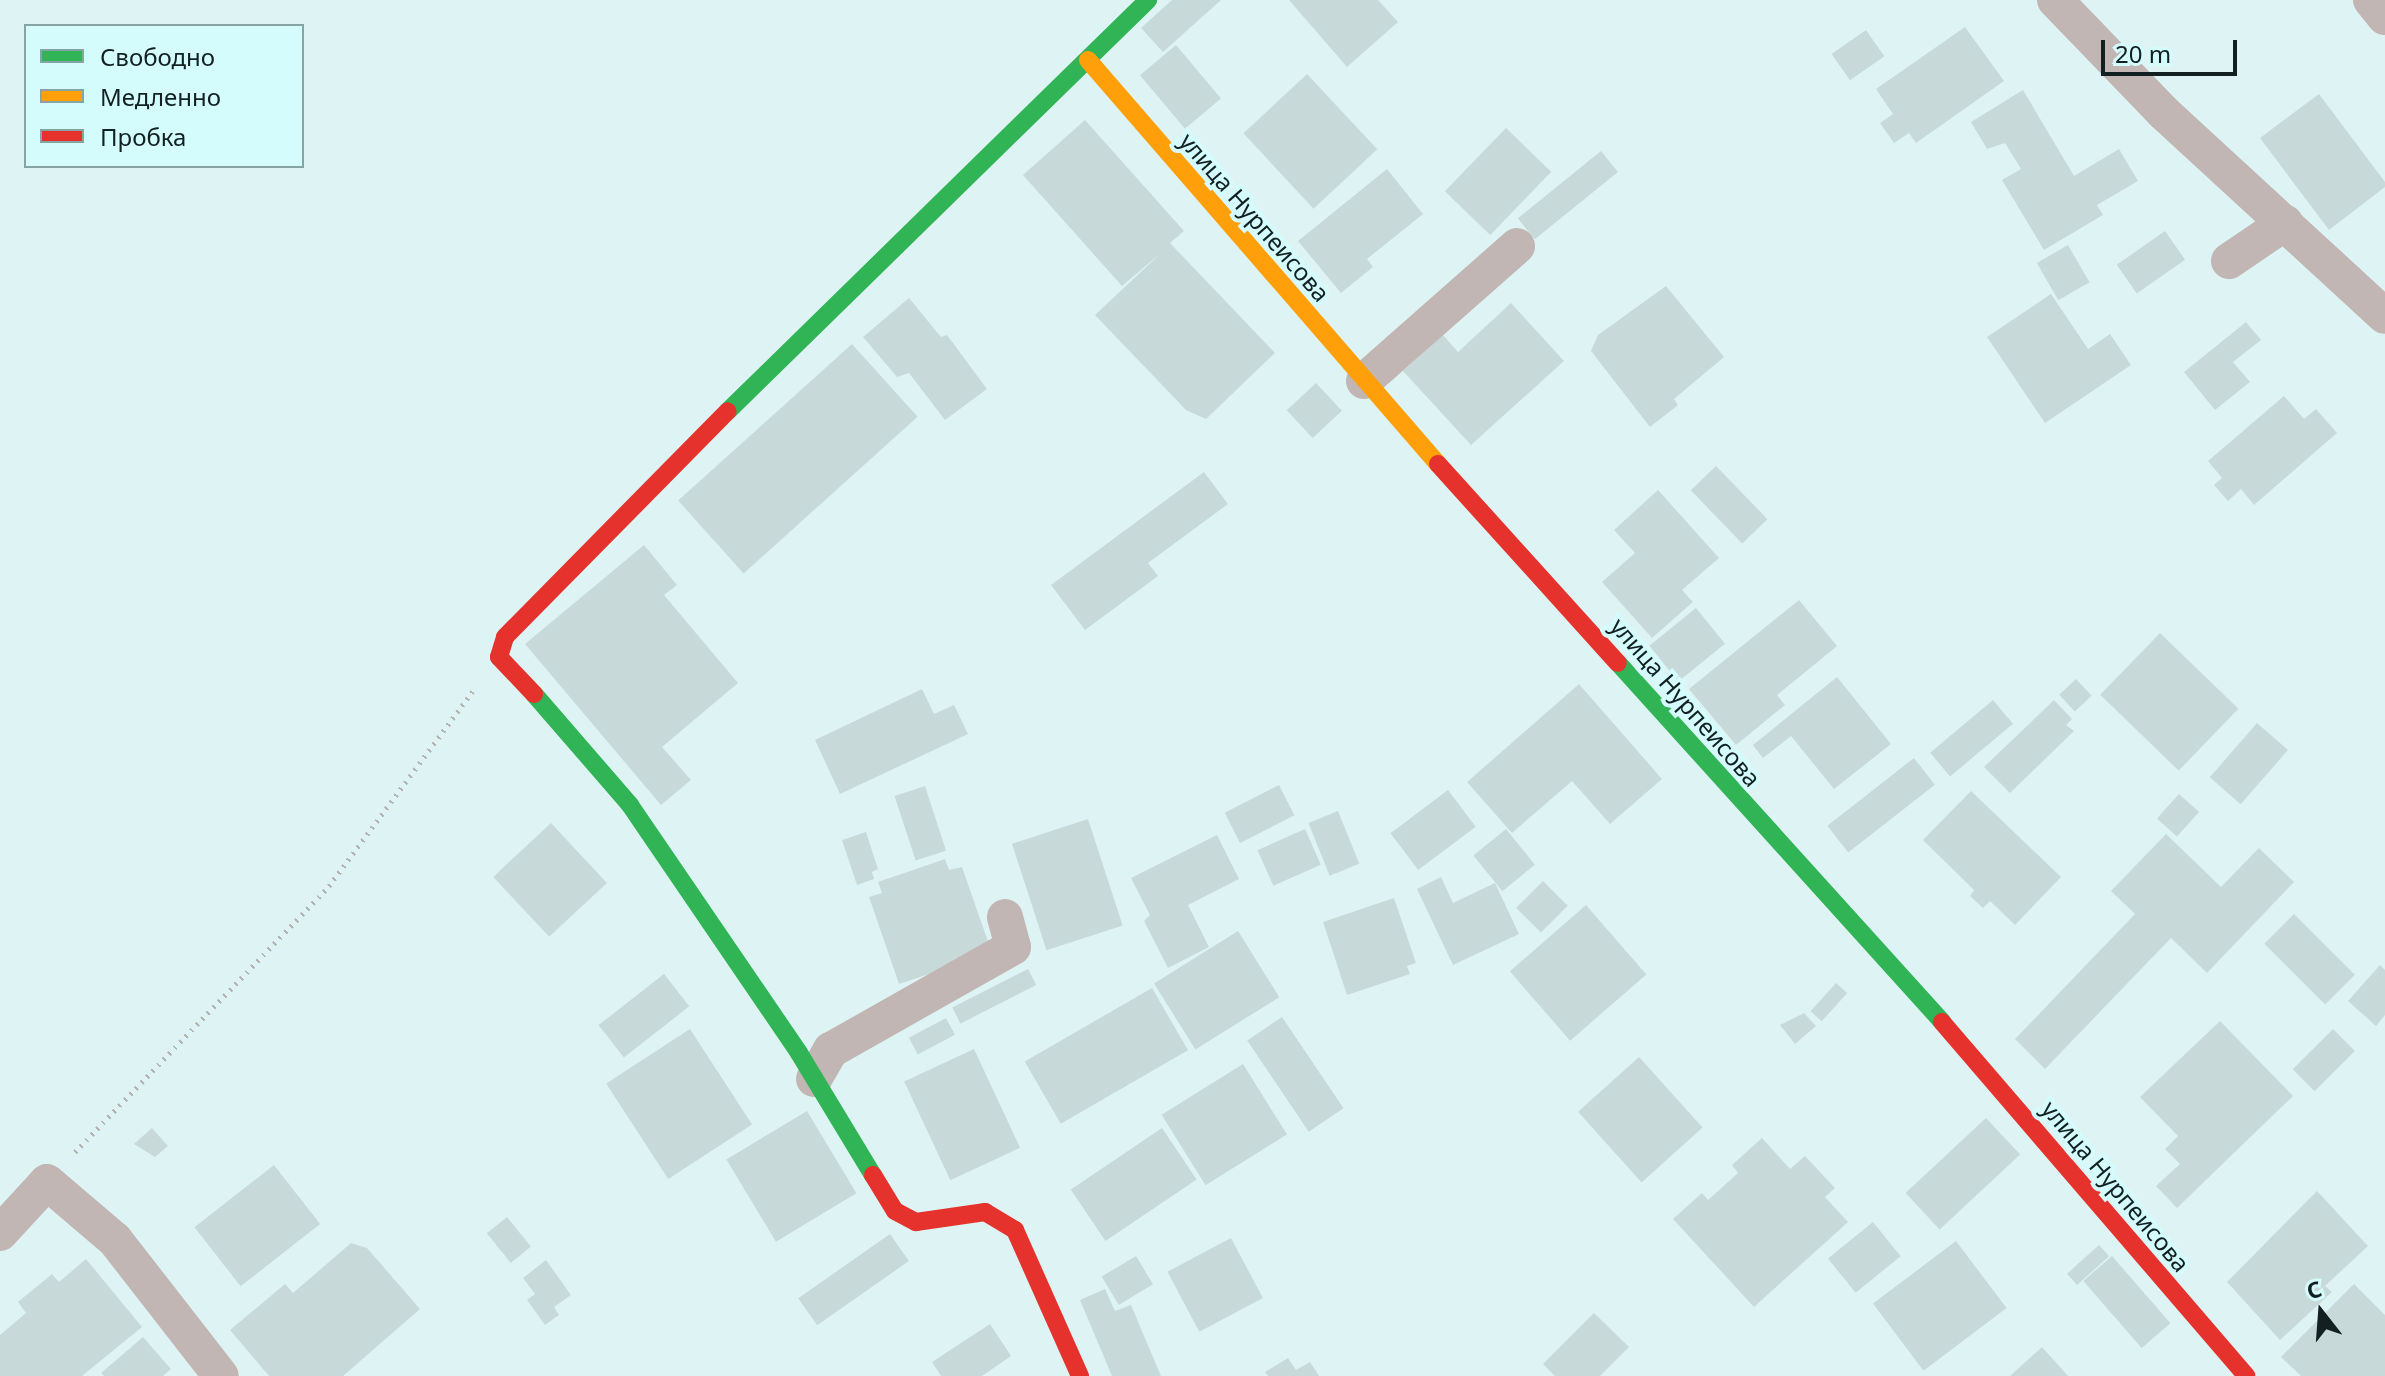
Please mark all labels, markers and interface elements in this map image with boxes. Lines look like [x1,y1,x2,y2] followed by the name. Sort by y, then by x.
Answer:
[24,24,304,168] legend
[2105,24,2241,74] scale bar
[2115,37,2171,70] text: 20 m
[100,40,215,73] text: Свободно
[100,80,221,113] text: Медленно
[100,120,186,153] text: Пробка
[1174,127,1336,307] street label: улица Нурпеисова
[1605,612,1767,792] street label: улица Нурпеисова
[2036,1095,2196,1277] street label: улица Нурпеисова
[2281,1272,2361,1352] north arrow
[2303,1273,2325,1305] text: С

